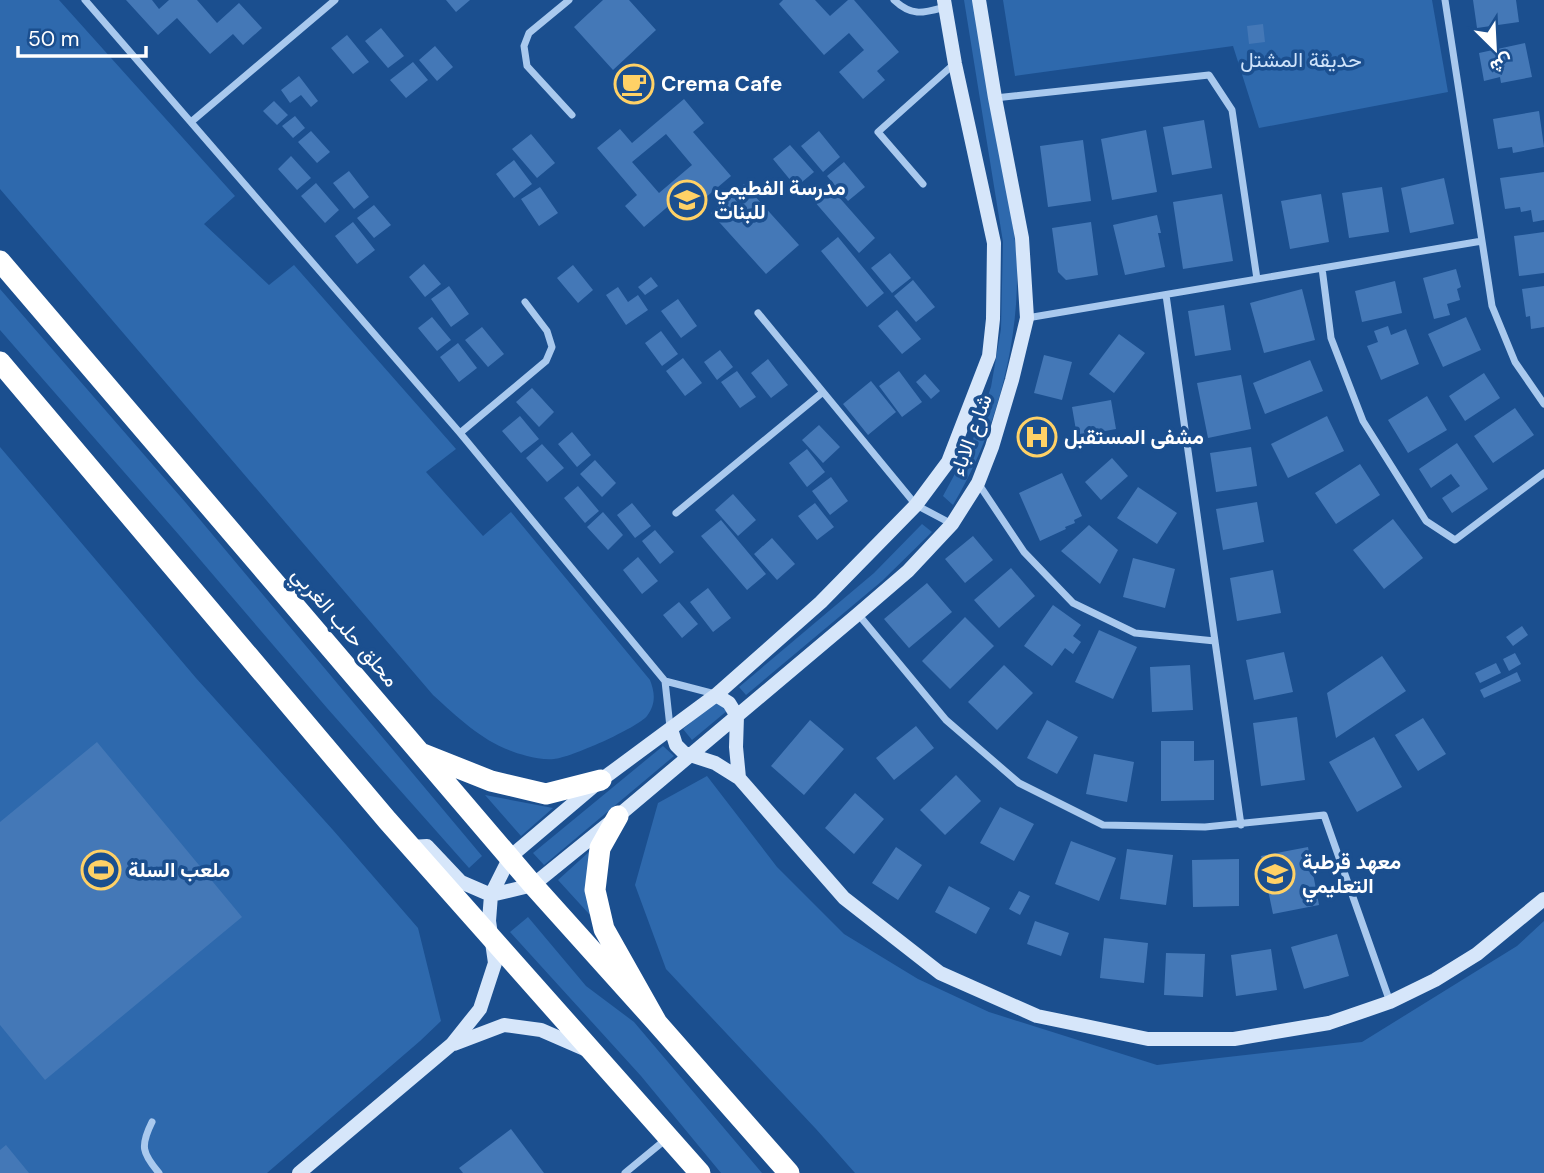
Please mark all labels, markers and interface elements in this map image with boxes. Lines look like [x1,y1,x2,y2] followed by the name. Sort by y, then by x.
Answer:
[18,14,145,58] scale bar
[1460,14,1530,84] north arrow
[28,25,79,53] text: 50 m
[1240,46,1362,74] park label: حديقة المشتل
[1486,48,1517,80] text: ش
[613,63,655,105] cafe icon: Crema Cafe
[661,70,782,98] place label: Crema Cafe
[714,174,846,226] place label: مدرسة الفطيمي للبنات
[666,179,708,221] school or university icon: مدرسة الفطيمي للبنات
[943,390,999,480] street label: شارع الاباء
[1016,416,1058,458] hospital icon: مشفى المستقبل
[1064,423,1204,451] place label: مشفى المستقبل
[283,561,405,695] street label: محلق حلب الغربي
[1302,848,1401,903] place label: معهد قرطبة التعليمي
[80,849,122,891] sports icon: ملعب السلة
[1254,853,1296,895] school or university icon: معهد قرطبة التعليمي
[128,856,230,884] place label: ملعب السلة

